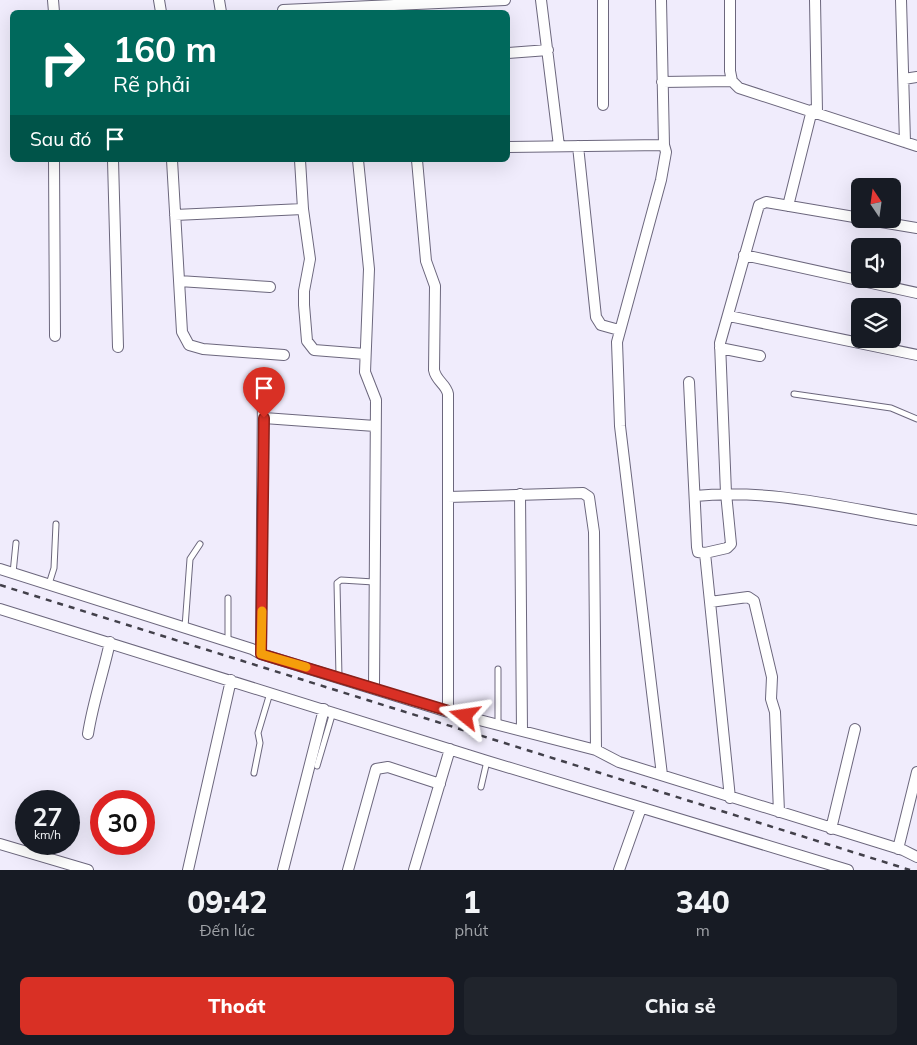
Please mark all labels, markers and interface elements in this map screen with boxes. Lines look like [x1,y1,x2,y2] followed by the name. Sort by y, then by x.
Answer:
[113,27,217,71] text: 160 m
[30,30,95,95] icon: right
[113,70,190,98] text: Rẽ phải
[101,125,129,153] icon: arrive
[30,127,91,151] text: Sau đó
[851,178,901,228] north arrow
[851,178,901,348] map controls
[851,238,901,288] button: sound
[851,298,901,348] button: layers
[243,367,285,418] pin
[250,374,278,402] icon: arrive
[438,689,490,741] position arrow
[90,790,155,855] speed limit sign: 30
[32,801,63,832] text: 27
[34,827,61,842] text: km/h
[187,883,267,921] text: 09:42
[462,883,480,921] text: 1
[676,883,730,921] text: 340
[200,920,255,940] text: Đến lúc
[455,920,488,940] text: phút
[696,920,710,940] text: m
[20,977,454,1035] button: Thoát
[464,977,897,1035] button: Chia sẻ

